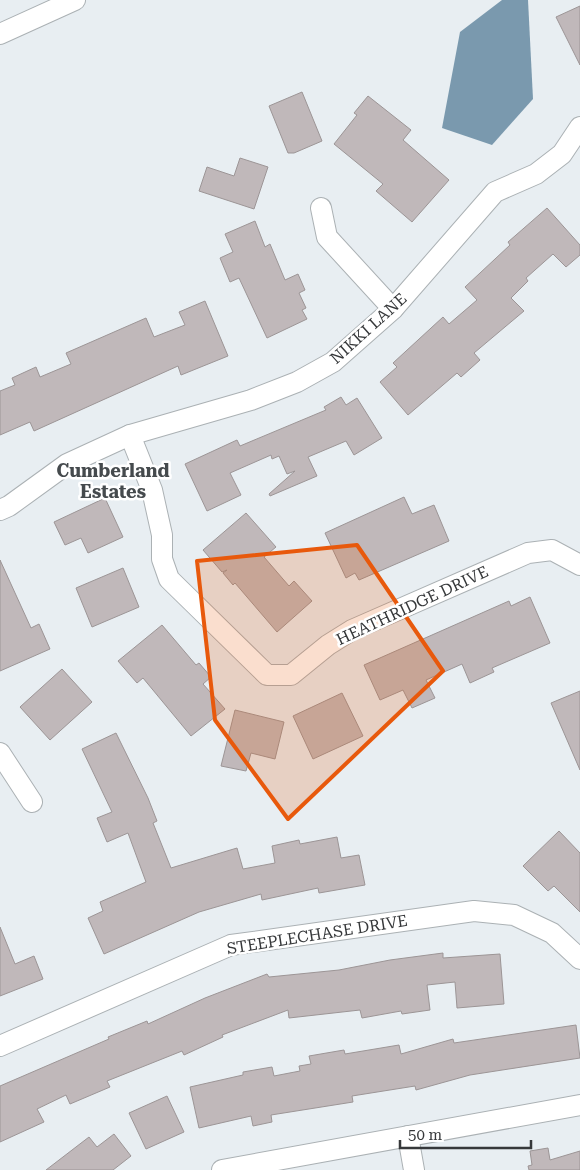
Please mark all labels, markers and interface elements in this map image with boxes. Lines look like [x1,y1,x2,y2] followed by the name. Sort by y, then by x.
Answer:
[326,289,411,368] street label: NIKKI LANE
[56,460,170,502] district label: Cumberland Estates
[333,562,491,649] street label: HEATHRIDGE DRIVE
[225,911,409,958] street label: STEEPLECHASE DRIVE
[400,1118,531,1150] scale bar
[408,1126,443,1144] text: 50 m

